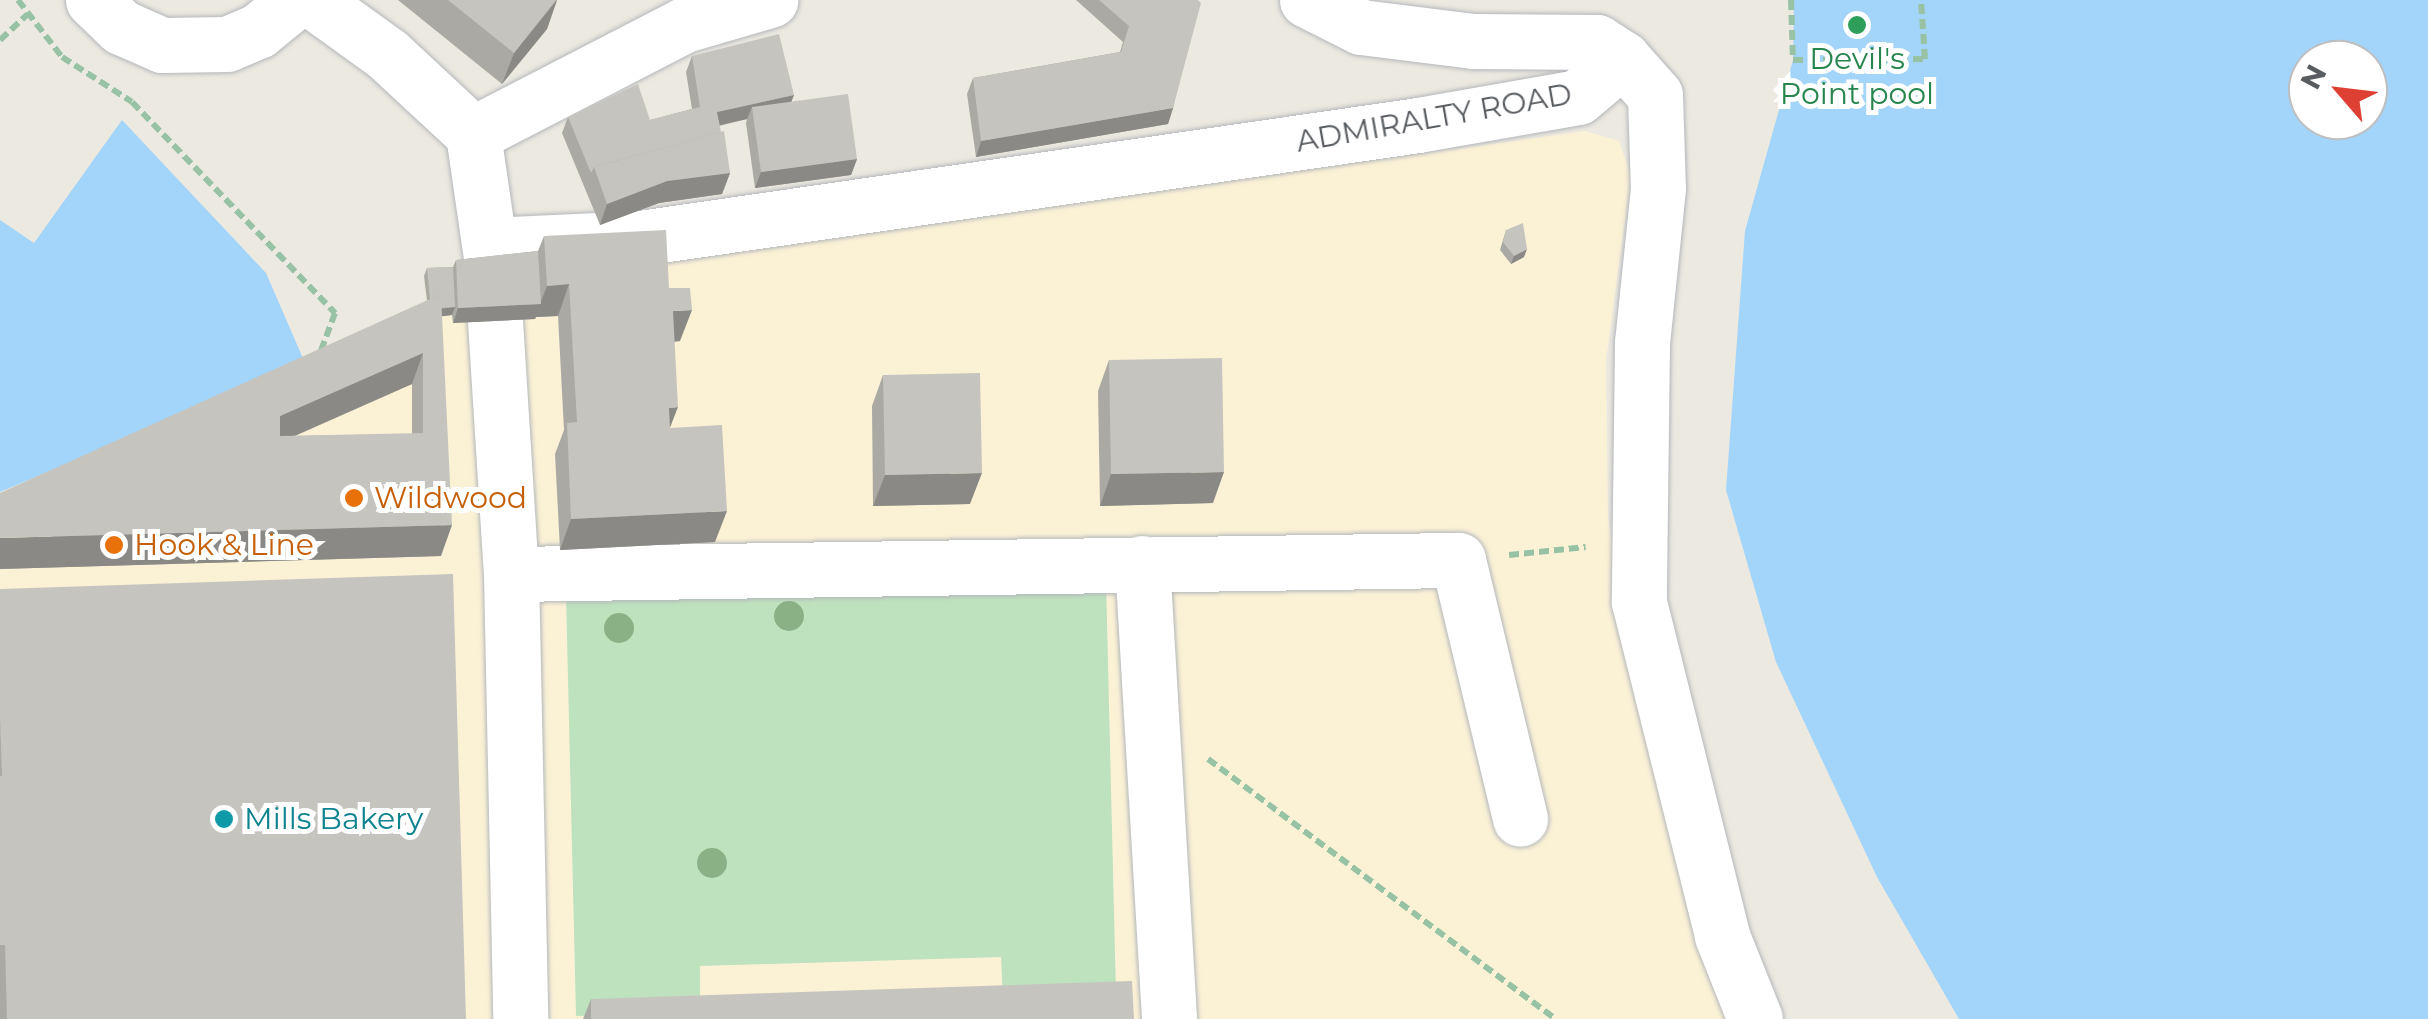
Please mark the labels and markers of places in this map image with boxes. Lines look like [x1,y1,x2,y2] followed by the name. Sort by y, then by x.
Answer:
[1846,14,1868,36] marker: Devil's Point pool
[1780,41,1934,112] place label: Devil's Point pool
[374,480,527,516] place label: Wildwood
[343,487,365,509] marker: Wildwood
[134,527,314,563] place label: Hook & Line
[103,534,125,556] marker: Hook & Line
[244,801,423,837] place label: Mills Bakery
[213,808,235,830] marker: Mills Bakery

